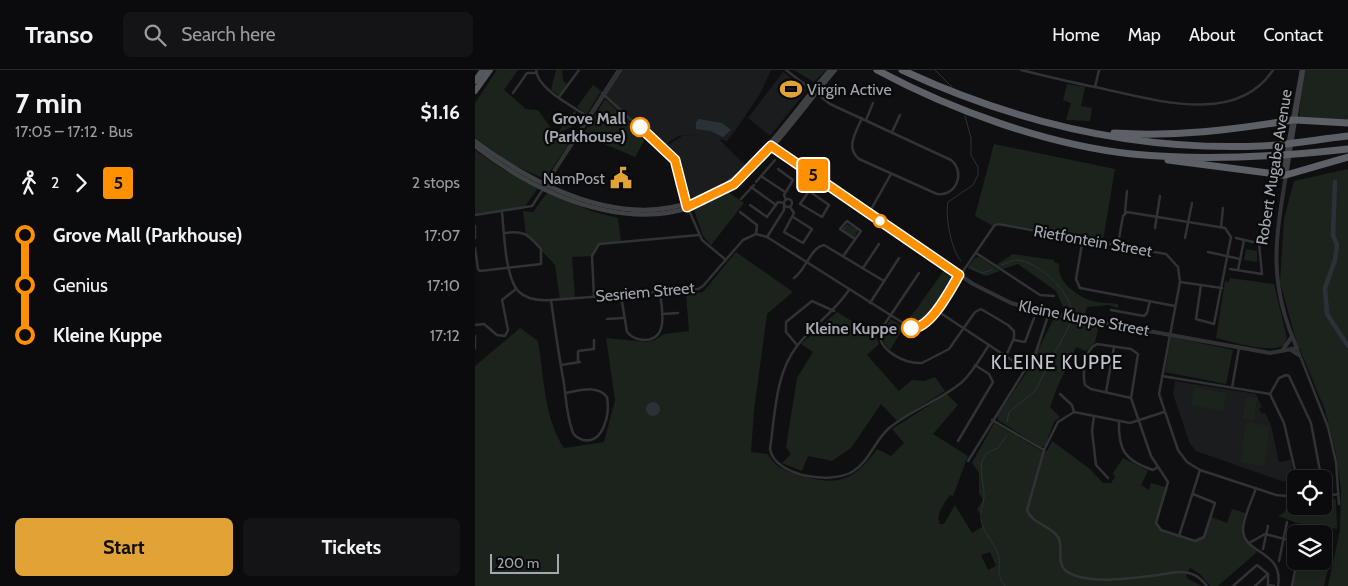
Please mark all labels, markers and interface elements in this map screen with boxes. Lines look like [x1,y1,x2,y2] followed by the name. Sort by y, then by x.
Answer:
[123,12,473,57] search box
[25,20,93,49] text: Transo
[141,21,169,49] icon: search
[181,23,276,46] text: Search here
[1052,24,1100,46] text: Home
[1128,24,1161,46] text: Map
[1189,24,1235,46] text: About
[1263,24,1323,46] text: Contact
[778,76,804,102] sports icon: Virgin Active
[807,80,892,99] place label: Virgin Active
[15,86,82,120] text: 7 min
[1252,88,1296,246] street label: Robert Mugabe Avenue
[420,101,460,124] text: $1.16
[544,109,626,146] place label: Grove Mall (Parkhouse)
[630,117,650,137] marker: Grove Mall (Parkhouse)
[15,122,133,141] text: 17:05 – 17:12 · Bus
[797,159,829,191] line badge: 5
[808,164,818,186] text: 5
[608,165,634,191] public building icon: NamPost
[15,169,43,197] icon: walk
[67,169,95,197] icon: forward
[543,169,606,188] place label: NamPost
[113,172,123,194] text: 5
[51,173,59,192] text: 2
[412,173,460,192] text: 2 stops
[873,214,887,228] unlabelled marker
[1032,221,1154,261] street label: Rietfontein Street
[53,224,242,247] text: Grove Mall (Parkhouse)
[424,226,460,245] text: 17:07
[53,274,108,297] text: Genius
[427,276,460,295] text: 17:10
[595,278,696,306] street label: Sesriem Street
[1017,296,1152,340] street label: Kleine Kuppe Street
[901,318,921,338] marker: Kleine Kuppe
[805,319,897,338] place label: Kleine Kuppe
[53,324,162,347] text: Kleine Kuppe
[430,326,460,345] text: 17:12
[991,351,1123,374] district label: KLEINE KUPPE
[1287,470,1332,570] map controls
[1287,470,1332,515] button: locate
[15,518,233,576] button: Start
[243,518,460,576] button: Tickets
[1287,525,1332,570] button: layers
[490,551,559,574] scale bar
[497,554,539,572] text: 200 m

